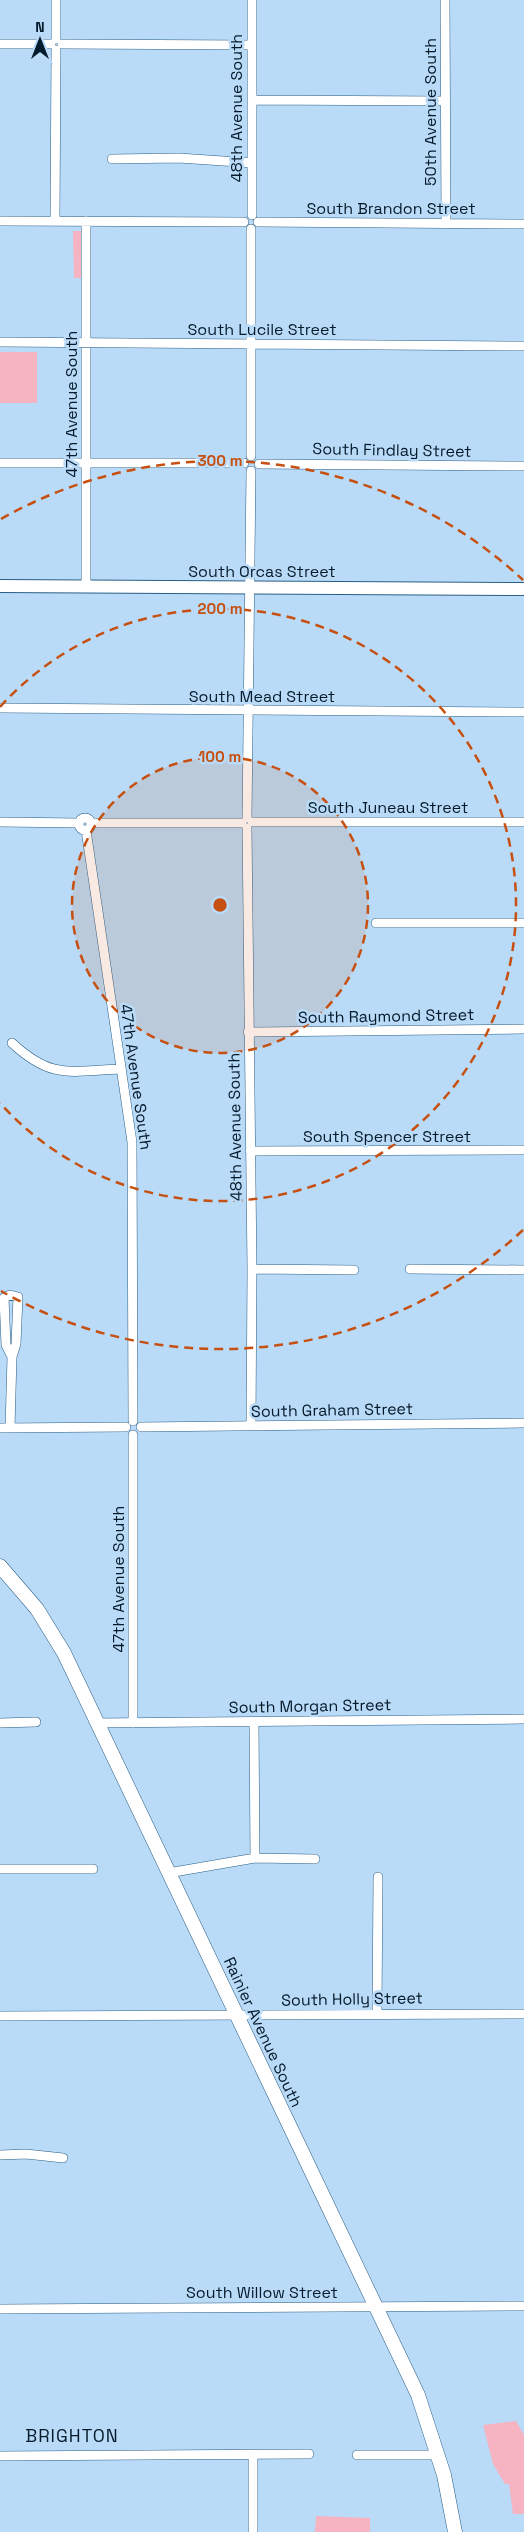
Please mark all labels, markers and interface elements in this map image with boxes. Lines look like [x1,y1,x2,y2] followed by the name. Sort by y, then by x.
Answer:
[15,15,65,65] north arrow
[35,18,45,36] text: N
[226,34,247,182] street label: 48th Avenue South
[420,38,441,186] street label: 50th Avenue South
[306,198,476,219] street label: South Brandon Street
[187,319,337,340] street label: South Lucile Street
[61,331,82,477] street label: 47th Avenue South
[312,438,472,462] street label: South Findlay Street
[197,451,243,470] text: 300 m
[188,561,336,582] street label: South Orcas Street
[198,599,242,618] text: 200 m
[189,686,335,707] street label: South Mead Street
[199,747,241,766] text: 100 m
[308,797,468,818] street label: South Juneau Street
[211,896,229,914] centre of rings
[115,1003,157,1151] street label: 47th Avenue South
[298,1004,474,1028] street label: South Raymond Street
[223,1053,247,1201] street label: 48th Avenue South
[303,1126,471,1147] street label: South Spencer Street
[251,1398,413,1422] street label: South Graham Street
[108,1506,129,1652] street label: 47th Avenue South
[229,1694,391,1718] street label: South Morgan Street
[219,1953,307,2111] street label: Rainier Avenue South
[281,1987,423,2011] street label: South Holly Street
[186,2282,338,2303] street label: South Willow Street
[25,2424,119,2447] district label: BRIGHTON

